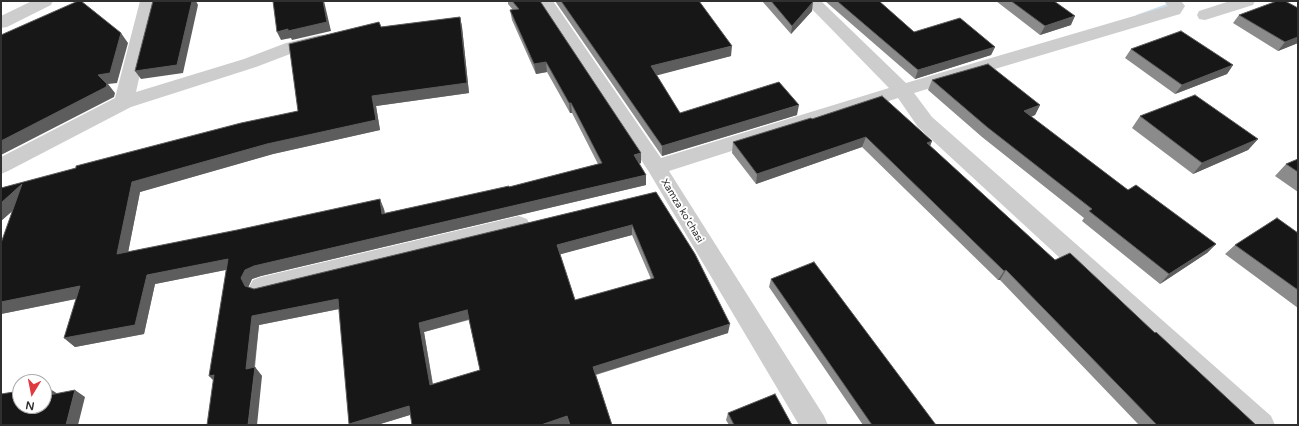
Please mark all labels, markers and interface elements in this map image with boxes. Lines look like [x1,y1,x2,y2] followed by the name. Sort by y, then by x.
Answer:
[658,177,706,245] street label: Xamza ko'chasi
[12,374,52,414] north arrow
[25,398,35,412] text: N

